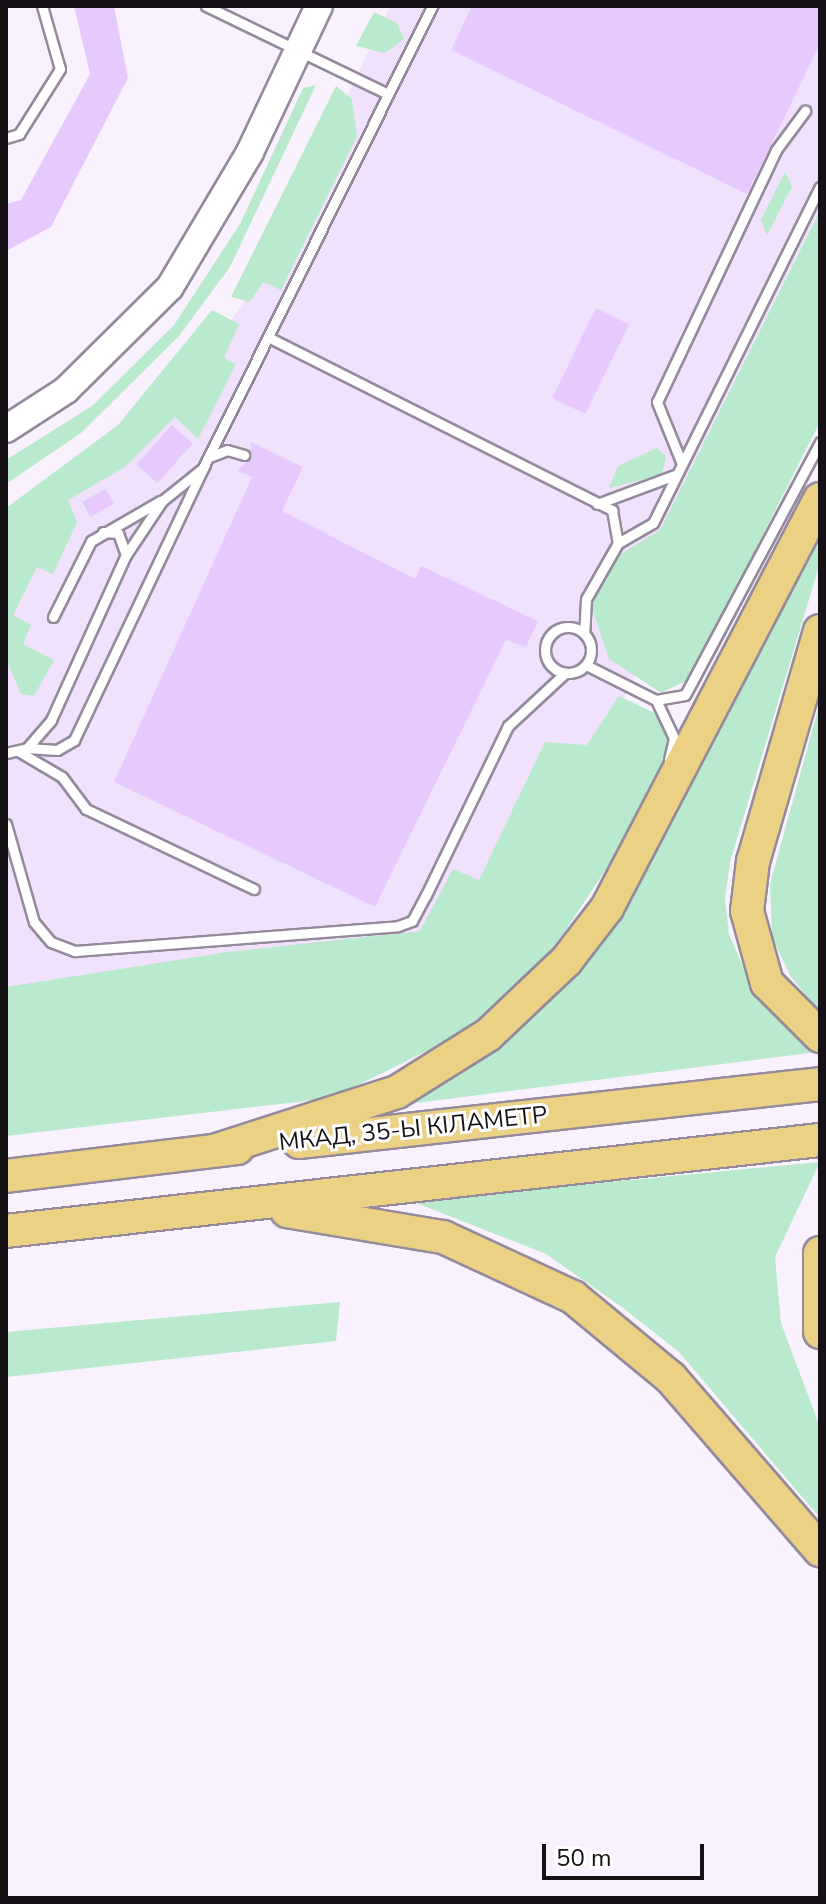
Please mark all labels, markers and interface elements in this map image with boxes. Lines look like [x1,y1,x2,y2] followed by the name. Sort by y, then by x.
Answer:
[277,1101,549,1157] street label: МКАД, 35-Ы КІЛАМЕТР
[546,1828,708,1878] scale bar
[556,1842,612,1874] text: 50 m

